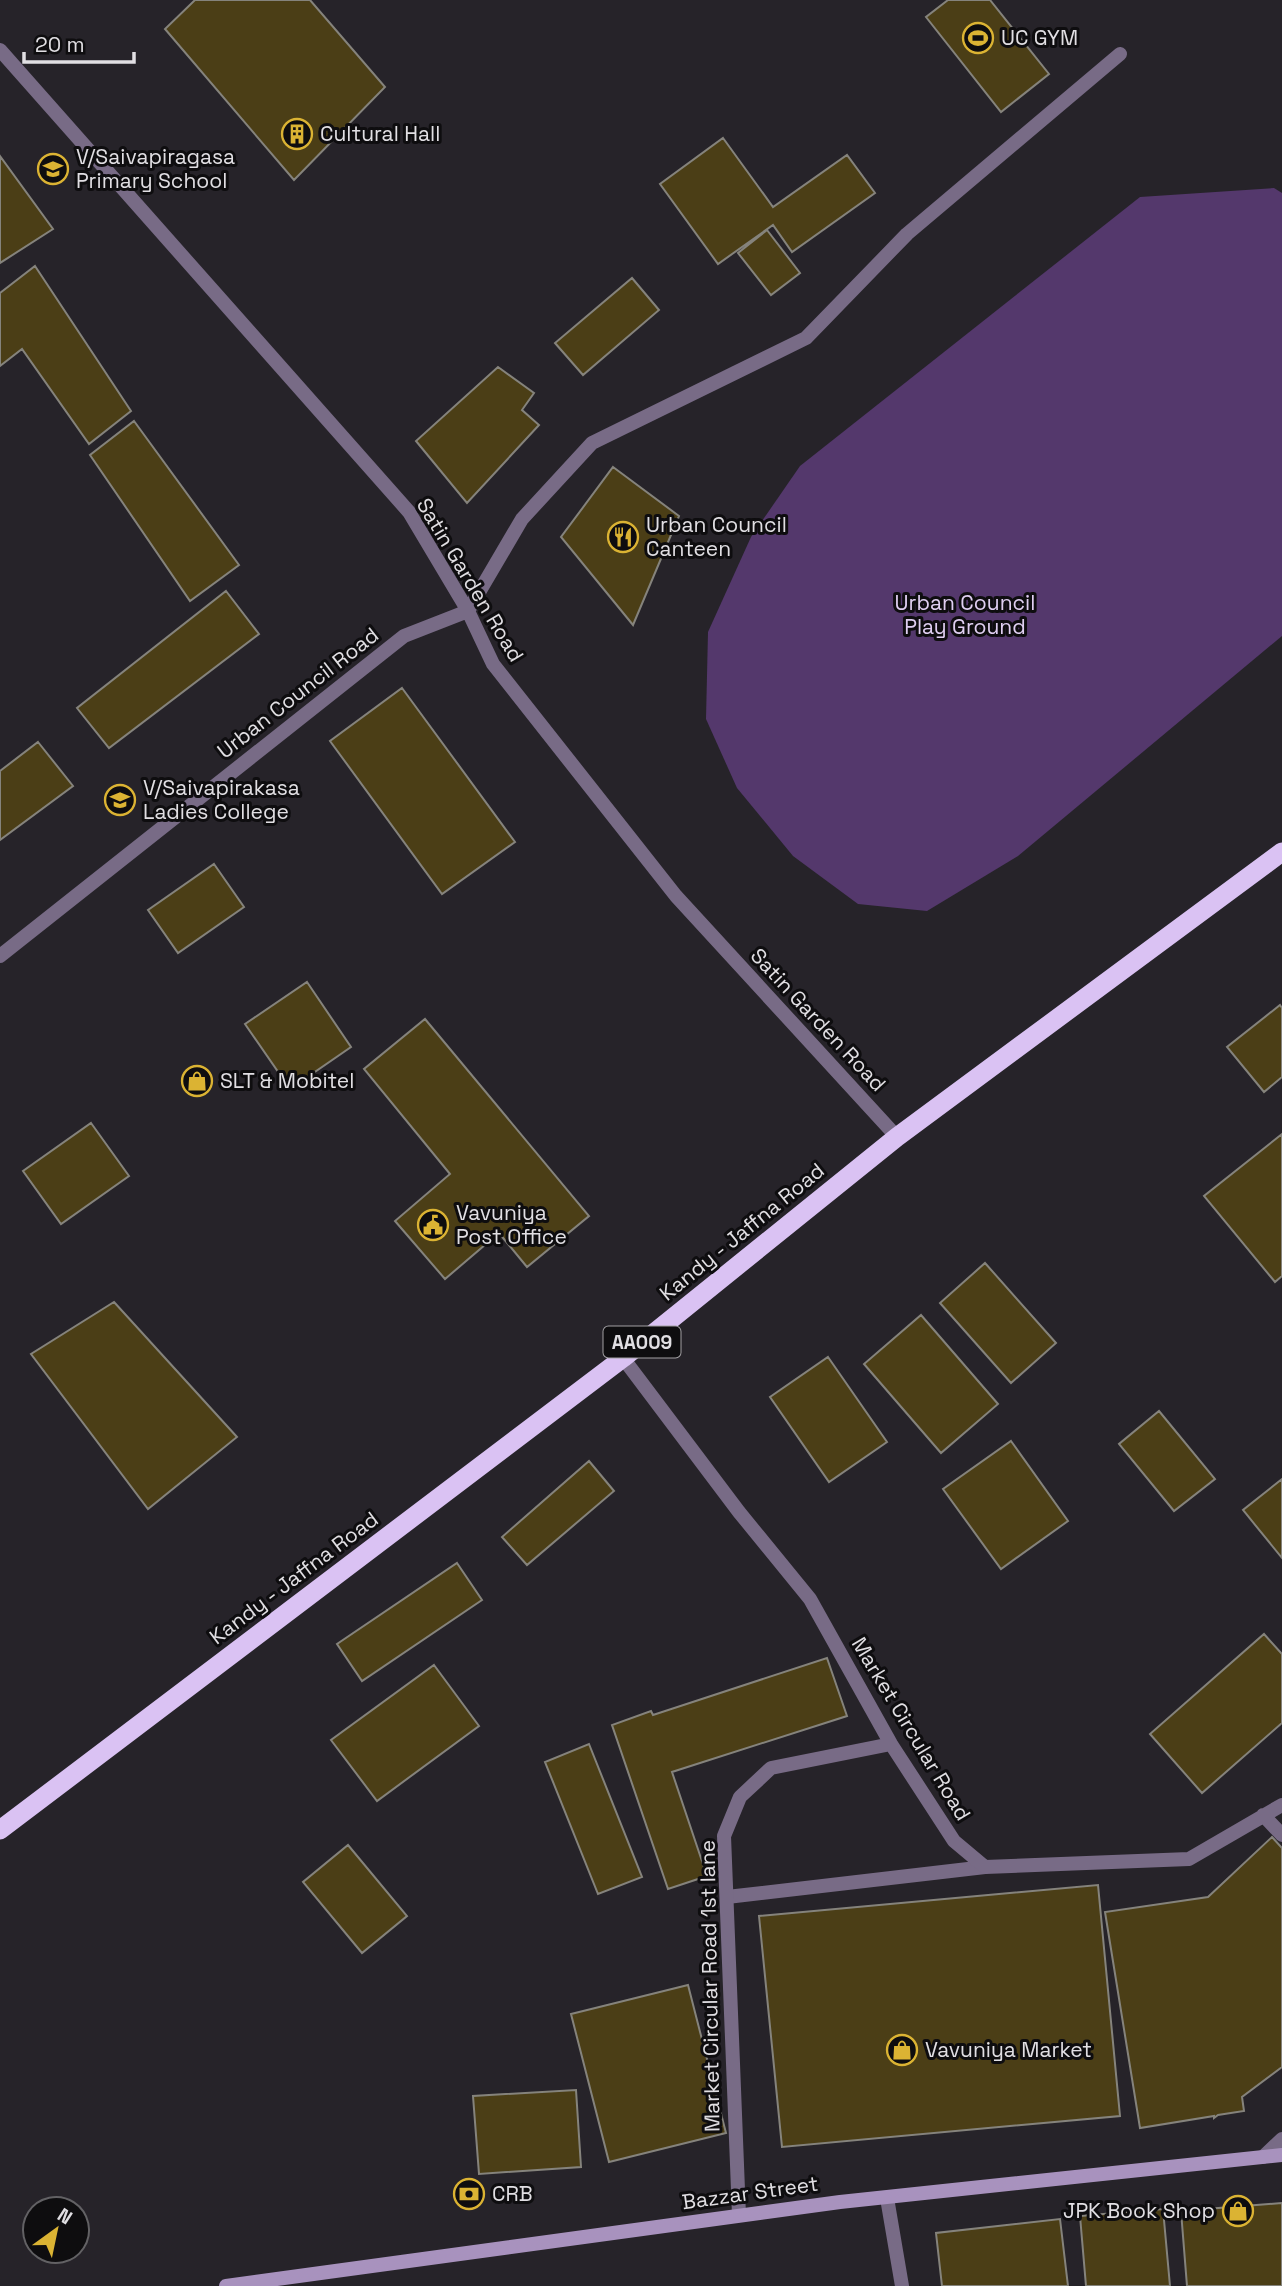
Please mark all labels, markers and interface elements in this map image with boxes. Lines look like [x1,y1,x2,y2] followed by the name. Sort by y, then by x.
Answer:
[24,21,135,65] scale bar
[961,21,995,55] sports icon: UC GYM
[1001,24,1078,51] place label: UC GYM
[35,31,85,58] text: 20 m
[280,117,314,151] building icon: Cultural Hall
[320,120,440,147] place label: Cultural Hall
[76,143,235,194] place label: V/Saivapiragasa Primary School
[36,152,70,186] school or university icon: V/Saivapiragasa Primary School
[411,493,530,667] street label: Satin Garden Road
[646,511,787,562] place label: Urban Council Canteen
[606,520,640,554] restaurant icon: Urban Council Canteen
[895,589,1035,640] park label: Urban Council Play Ground
[211,621,384,764] street label: Urban Council Road
[143,774,300,825] place label: V/Saivapirakasa Ladies College
[103,783,137,817] school or university icon: V/Saivapirakasa Ladies College
[745,942,892,1097] street label: Satin Garden Road
[180,1064,214,1098] shop icon: SLT & Mobitel
[220,1067,354,1094] place label: SLT & Mobitel
[654,1157,830,1306] street label: Kandy - Jaffna Road
[456,1199,567,1250] place label: Vavuniya Post Office
[416,1208,450,1242] public building icon: Vavuniya Post Office
[604,1326,680,1358] road number: AA009
[204,1505,383,1650] street label: Kandy - Jaffna Road
[846,1632,977,1826] street label: Market Circular Road
[693,1840,726,2132] street label: Market Circular Road 1st lane
[885,2033,919,2067] shop icon: Vavuniya Market
[925,2036,1092,2063] place label: Vavuniya Market
[680,2170,820,2215] street label: Bazzar Street
[452,2177,486,2211] bank icon: CRB
[492,2180,533,2207] place label: CRB
[1221,2194,1255,2228] shop icon: JPK Book Shop
[21,2195,91,2265] north arrow
[1063,2197,1215,2224] place label: JPK Book Shop
[53,2202,77,2230] text: N

